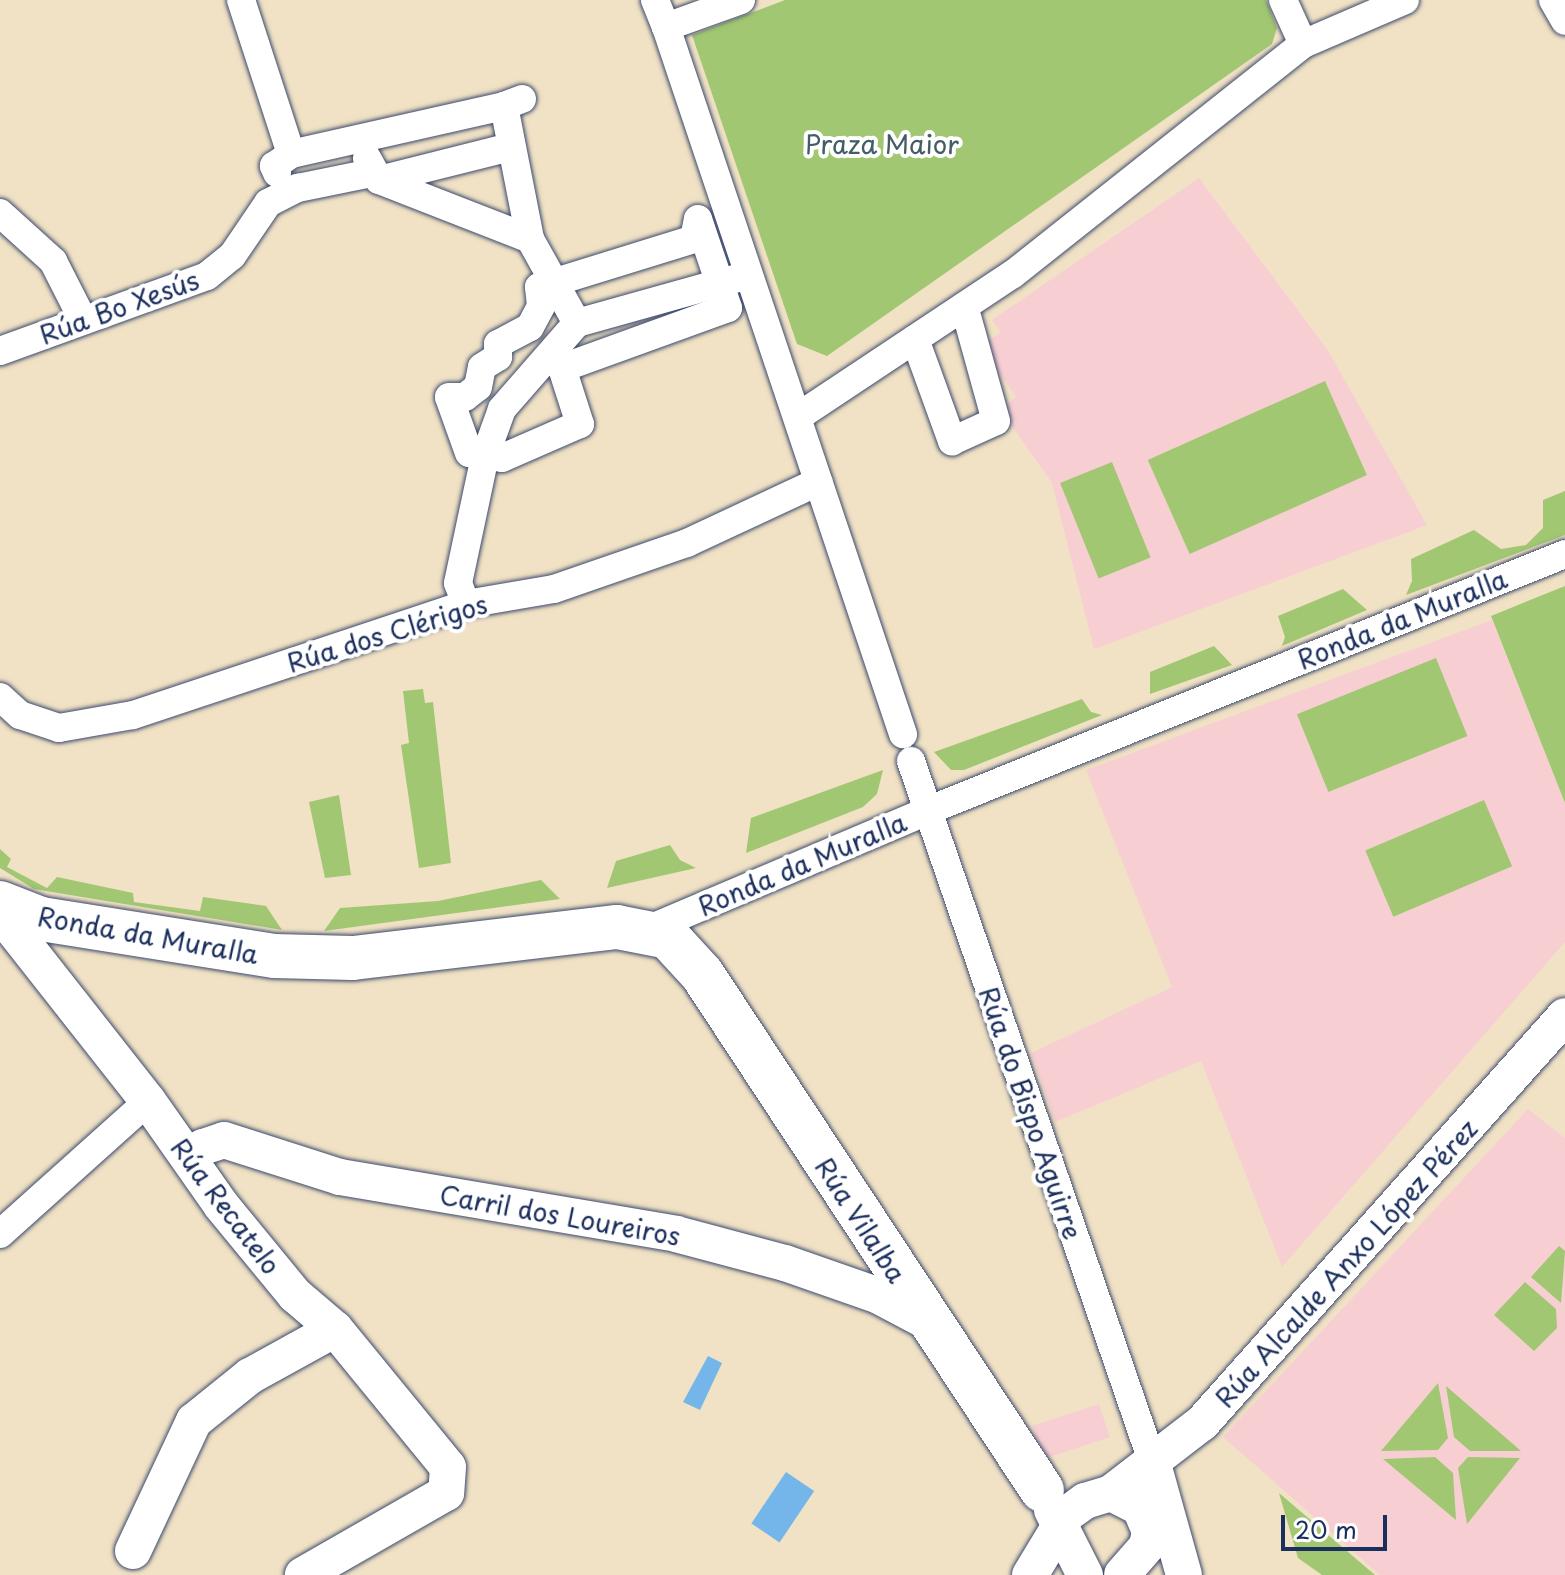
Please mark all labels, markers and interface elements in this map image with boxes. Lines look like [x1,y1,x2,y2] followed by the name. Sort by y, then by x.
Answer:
[805,128,959,160] park label: Praza Maior
[35,264,203,350] street label: Rúa Bo Xesús
[1292,563,1512,675] street label: Ronda da Muralla
[283,588,491,678] street label: Rúa dos Clérigos
[693,806,911,922] street label: Ronda da Muralla
[35,900,261,970] street label: Ronda da Muralla
[973,982,1089,1244] street label: Rúa do Bispo Aguirre
[1207,1112,1485,1414] street label: Rúa Alcalde Anxo López Pérez
[164,1131,288,1281] street label: Rúa Recatelo
[808,1151,914,1289] street label: Rúa Vilalba
[437,1178,683,1252] street label: Carril dos Loureiros
[1285,1499,1391,1549] scale bar
[1295,1511,1357,1547] text: 20 m

